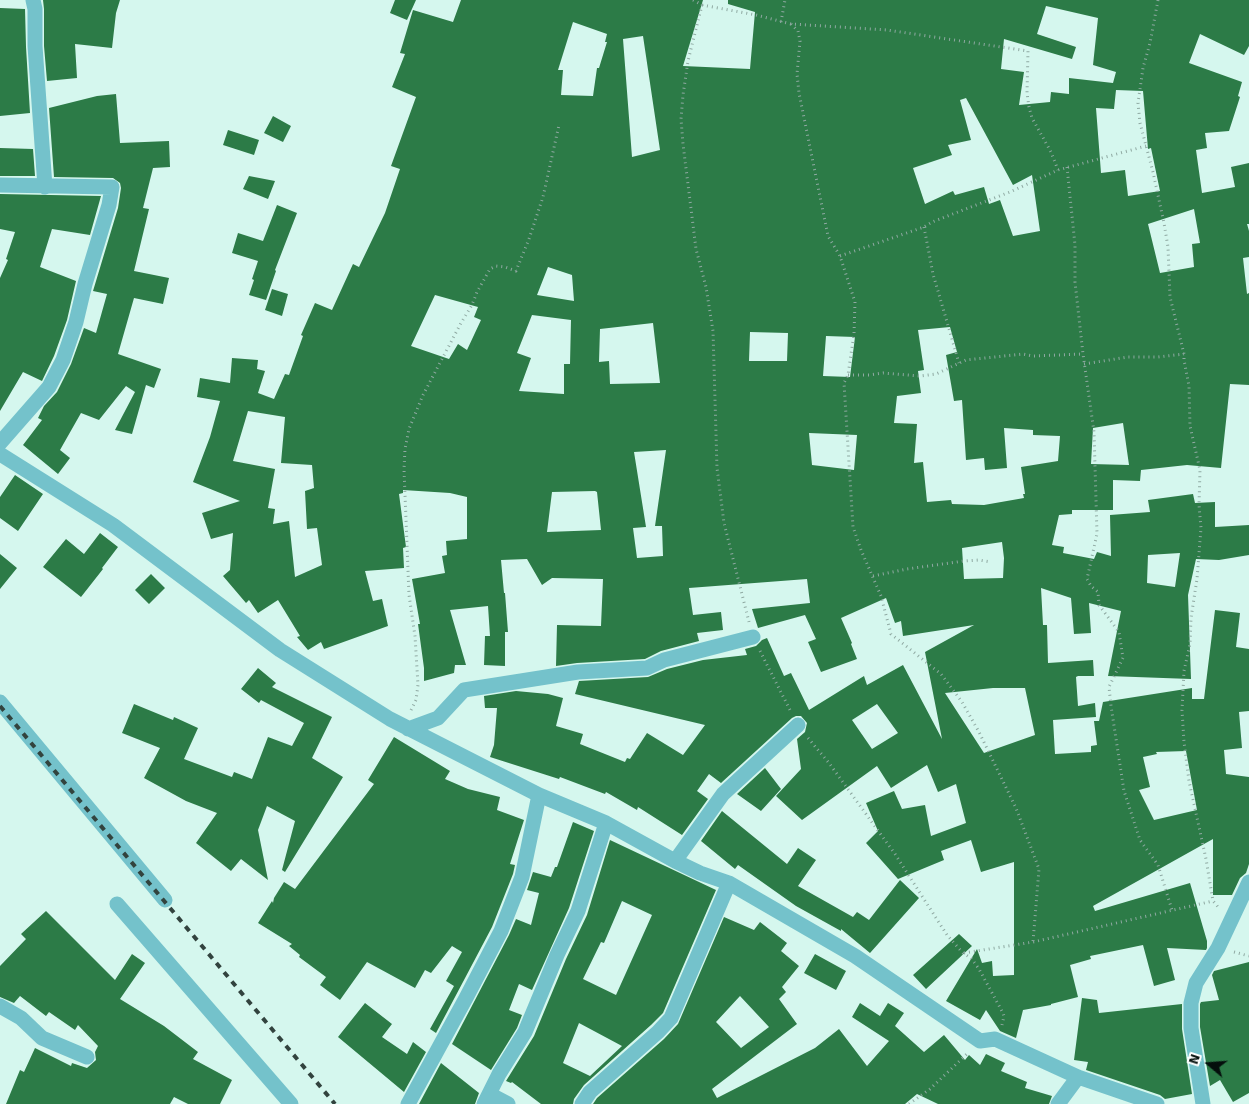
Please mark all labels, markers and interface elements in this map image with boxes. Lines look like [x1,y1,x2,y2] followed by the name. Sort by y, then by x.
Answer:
[1184,1039,1234,1089] north arrow
[1185,1052,1204,1066] text: N

